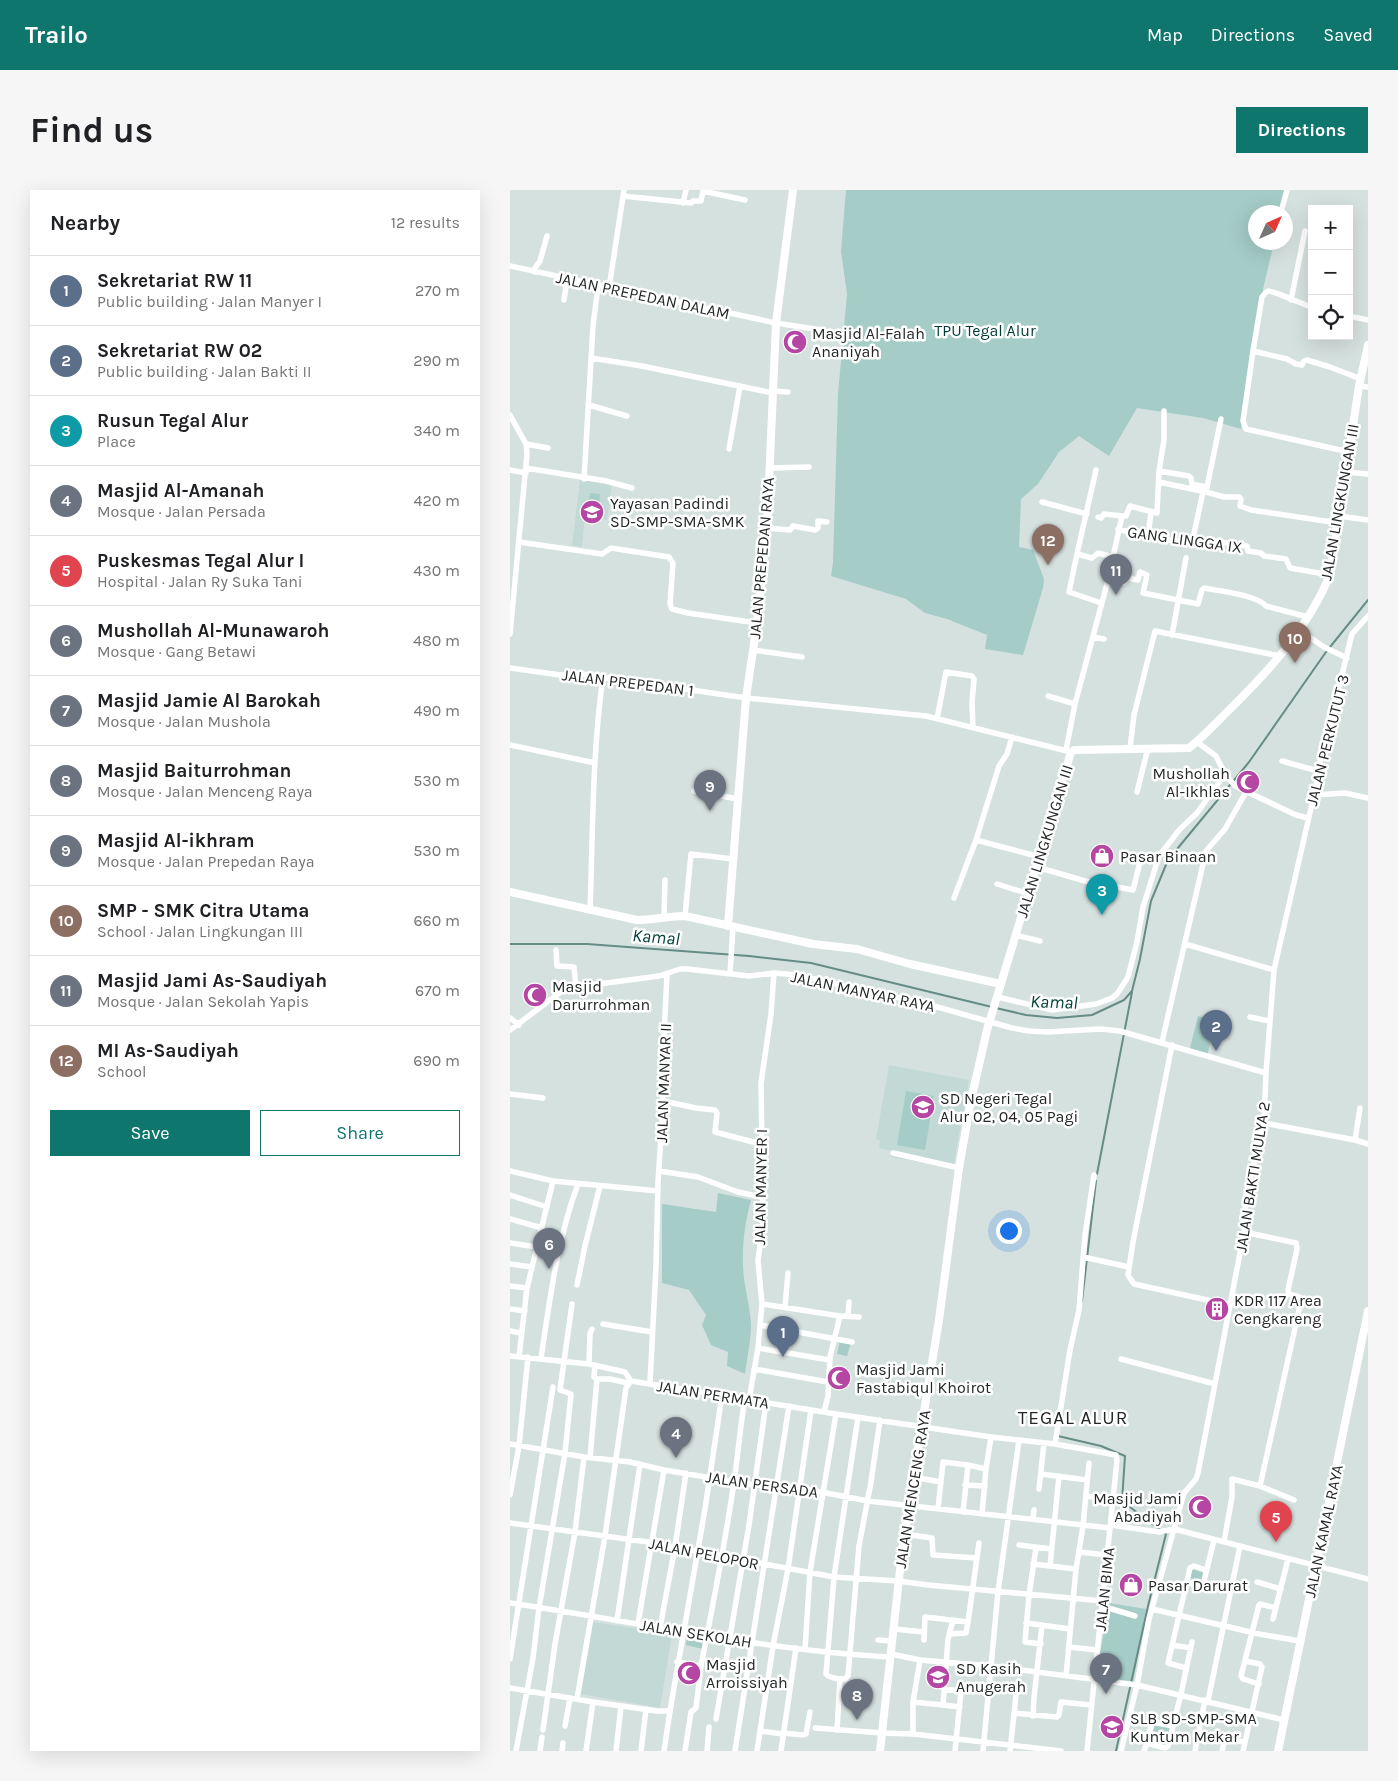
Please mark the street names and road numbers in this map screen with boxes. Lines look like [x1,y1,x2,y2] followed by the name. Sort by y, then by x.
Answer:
[554,268,731,323] street label: JALAN PREPEDAN DALAM
[1316,422,1363,582] street label: JALAN LINGKUNGAN III
[745,476,778,640] street label: JALAN PREPEDAN RAYA
[1126,522,1244,557] street label: GANG LINGGA IX
[561,665,695,700] street label: JALAN PREPEDAN 1
[1302,673,1353,808] street label: JALAN PERKUTUT 3
[1012,762,1077,920] street label: JALAN LINGKUNGAN III
[789,967,937,1016] street label: JALAN MANYAR RAYA
[652,1023,675,1143] street label: JALAN MANYAR II
[1231,1100,1274,1254] street label: JALAN BAKTI MULYA 2
[750,1129,771,1245] street label: JALAN MANYER I
[655,1376,770,1413] street label: JALAN PERMATA
[891,1409,934,1570] street label: JALAN MENCENG RAYA
[1300,1463,1347,1599] street label: JALAN KAMAL RAYA
[704,1467,819,1502] street label: JALAN PERSADA
[647,1534,761,1573] street label: JALAN PELOPOR
[1091,1546,1118,1632] street label: JALAN BIMA
[639,1615,753,1652] street label: JALAN SEKOLAH

